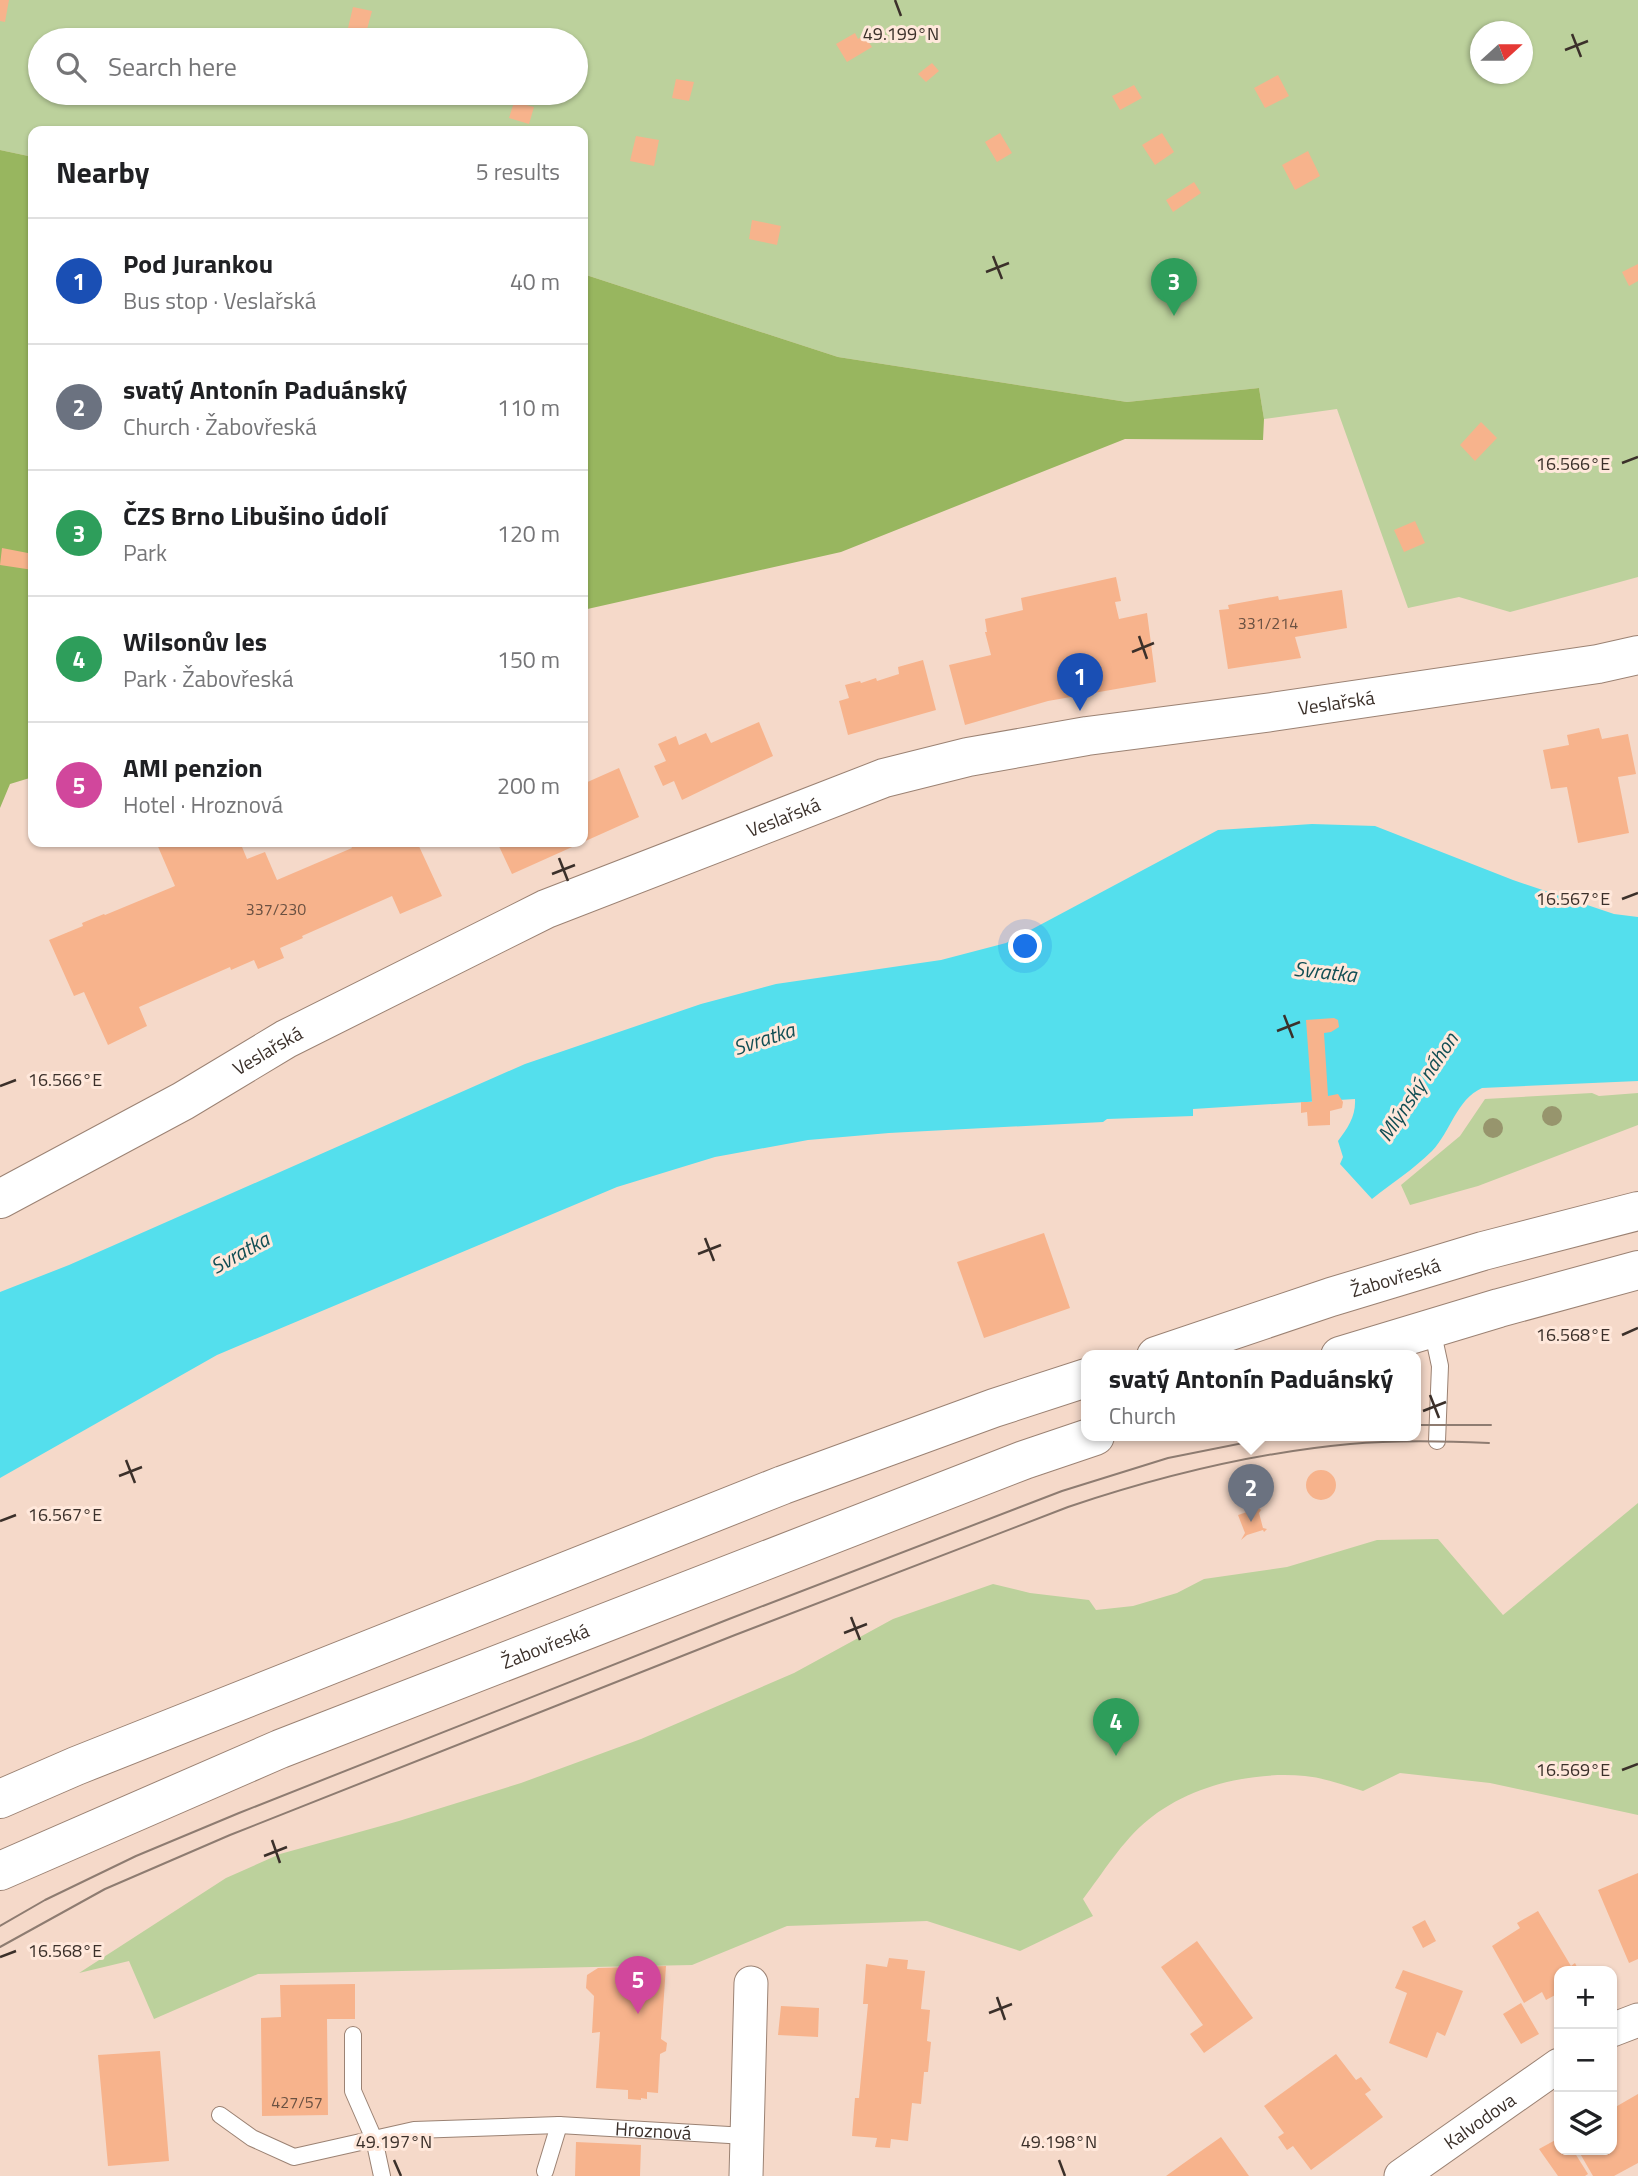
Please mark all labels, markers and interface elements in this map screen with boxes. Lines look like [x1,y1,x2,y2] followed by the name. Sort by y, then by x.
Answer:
[863,20,939,47] text: 49.199°N
[1470,21,1533,84] north arrow
[28,28,588,105] search box
[108,47,237,86] text: Search here
[52,48,90,86] icon: search
[56,149,149,195] text: Nearby
[476,154,560,189] text: 5 results
[123,244,273,283] text: Pod Jurankou
[1151,258,1197,316] pin: 3
[73,264,85,299] text: 1
[510,264,560,299] text: 40 m
[123,283,316,318] text: Bus stop · Veslařská
[123,370,407,409] text: svatý Antonín Paduánský
[73,390,85,425] text: 2
[497,390,560,425] text: 110 m
[123,409,317,444] text: Church · Žabovřeská
[1536,450,1610,477] text: 16.566°E
[123,496,387,535] text: ČZS Brno Libušino údolí
[73,516,85,551] text: 3
[497,516,560,551] text: 120 m
[123,535,167,570] text: Park
[1238,611,1298,635] house number: 331/214
[123,622,267,661] text: Wilsonův les
[73,642,85,677] text: 4
[497,642,560,677] text: 150 m
[1057,653,1103,711] pin: 1
[123,661,294,696] text: Park · Žabovřeská
[1296,682,1377,722] street label: Veslařská
[123,748,263,787] text: AMI penzion
[73,768,85,803] text: 5
[497,768,560,803] text: 200 m
[123,787,283,822] text: Hotel · Hroznová
[742,789,825,844] street label: Veslařská
[1536,885,1610,912] text: 16.567°E
[246,897,306,921] house number: 337/230
[1008,929,1042,963] your location
[1292,952,1360,990] water label: Svratka
[729,1013,800,1063] water label: Svratka
[227,1018,308,1082] street label: Veslařská
[1369,1025,1466,1147] water label: Mlýnský náhon
[28,1066,102,1093] text: 16.566°E
[204,1222,276,1281] water label: Svratka
[1347,1250,1444,1304] street label: Žabovřeská
[1536,1321,1610,1348] text: 16.568°E
[1081,1350,1421,1441] popup
[1109,1359,1393,1398] text: svatý Antonín Paduánský
[1109,1398,1176,1433] text: Church
[1228,1464,1274,1522] pin: 2
[28,1501,102,1528] text: 16.567°E
[497,1615,594,1676] street label: Žabovřeská
[1093,1698,1139,1756] pin: 4
[1536,1756,1610,1783] text: 16.569°E
[28,1937,102,1964] text: 16.568°E
[615,1956,661,2014] pin: 5
[1554,1966,1617,2155] map controls
[1554,1966,1617,2029] button: +
[1554,2029,1617,2092] button: −
[1437,2085,1522,2156] street label: Kalvodova
[271,2090,323,2114] house number: 427/57
[1554,2092,1617,2155] button: layers
[614,2113,693,2147] street label: Hroznová
[356,2128,432,2155] text: 49.197°N
[1021,2128,1097,2155] text: 49.198°N

